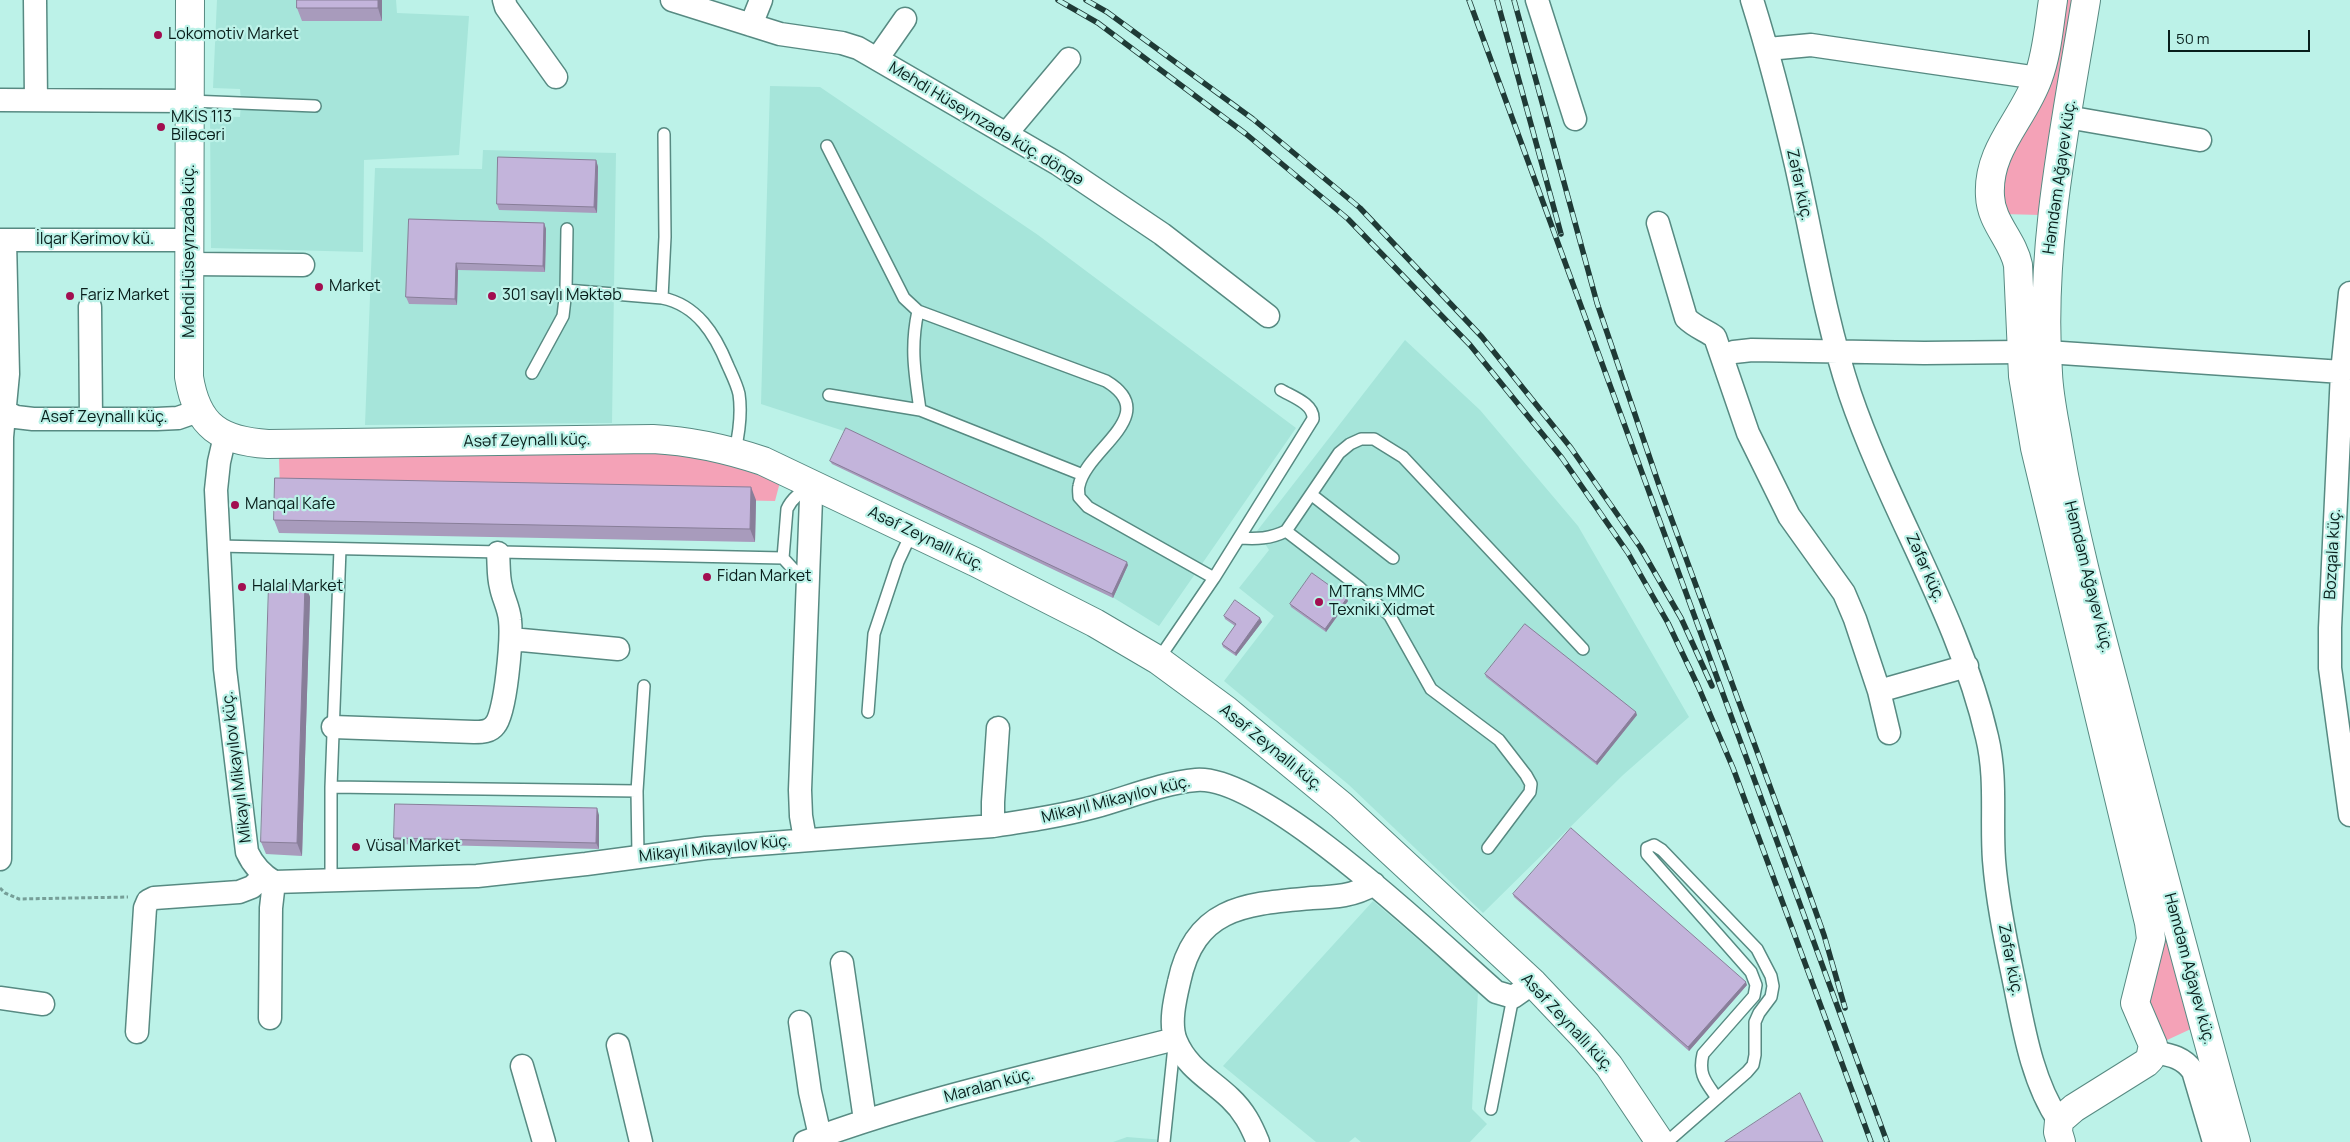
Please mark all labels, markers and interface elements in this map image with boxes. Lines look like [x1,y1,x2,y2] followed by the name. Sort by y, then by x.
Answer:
[2170,20,2312,52] scale bar
[168,25,299,45] place label: Lokomotiv Market
[2176,28,2210,49] text: 50 m
[152,29,164,41] marker: Lokomotiv Market
[885,58,1087,190] street label: Mehdi Hüseynzadə küç. döngə
[2040,98,2080,256] street label: Həmdəm Ağayev küç.
[171,108,232,146] place label: MKİS 113 Biləcəri
[155,121,167,133] marker: MKİS 113 Biləcəri
[1782,147,1816,223] street label: Zəfər küç.
[180,164,200,338] street label: Mehdi Hüseynzadə küç.
[36,230,154,250] street label: İlqar Kərimov kü.
[329,277,381,297] place label: Market
[313,281,325,293] marker: Market
[80,286,169,306] place label: Fariz Market
[502,286,622,306] place label: 301 saylı Məktəb
[64,290,76,302] marker: Fariz Market
[486,290,498,302] marker: 301 saylı Məktəb
[40,408,168,428] street label: Asəf Zeynallı küç.
[463,430,591,452] street label: Asəf Zeynallı küç.
[245,495,335,515] place label: Manqal Kafe
[229,499,241,511] marker: Manqal Kafe
[2060,499,2116,655] street label: Həmdəm Ağayev küç.
[865,503,987,575] street label: Asəf Zeynallı küç.
[2321,508,2345,600] street label: Bozqala küç.
[1901,531,1949,605] street label: Zəfər küç.
[717,567,812,587] place label: Fidan Market
[701,571,713,583] marker: Fidan Market
[252,577,343,597] place label: Halal Market
[236,581,248,593] marker: Halal Market
[1329,583,1435,621] place label: MTrans MMC Texniki Xidmət
[1313,596,1325,608] marker: MTrans MMC Texniki Xidmət
[218,690,256,844] street label: Mikayıl Mikayılov küç.
[1216,701,1326,795] street label: Asəf Zeynallı küç.
[1040,772,1192,828] street label: Mikayıl Mikayılov küç.
[638,831,792,867] street label: Mikayıl Mikayılov küç.
[366,837,461,857] place label: Vüsal Market
[350,841,362,853] marker: Vüsal Market
[2160,891,2218,1047] street label: Həmdəm Ağayev küç.
[1994,922,2026,998] street label: Zəfər küç.
[1517,970,1617,1076] street label: Asəf Zeynallı küç.
[942,1065,1036,1107] street label: Maralan küç.

